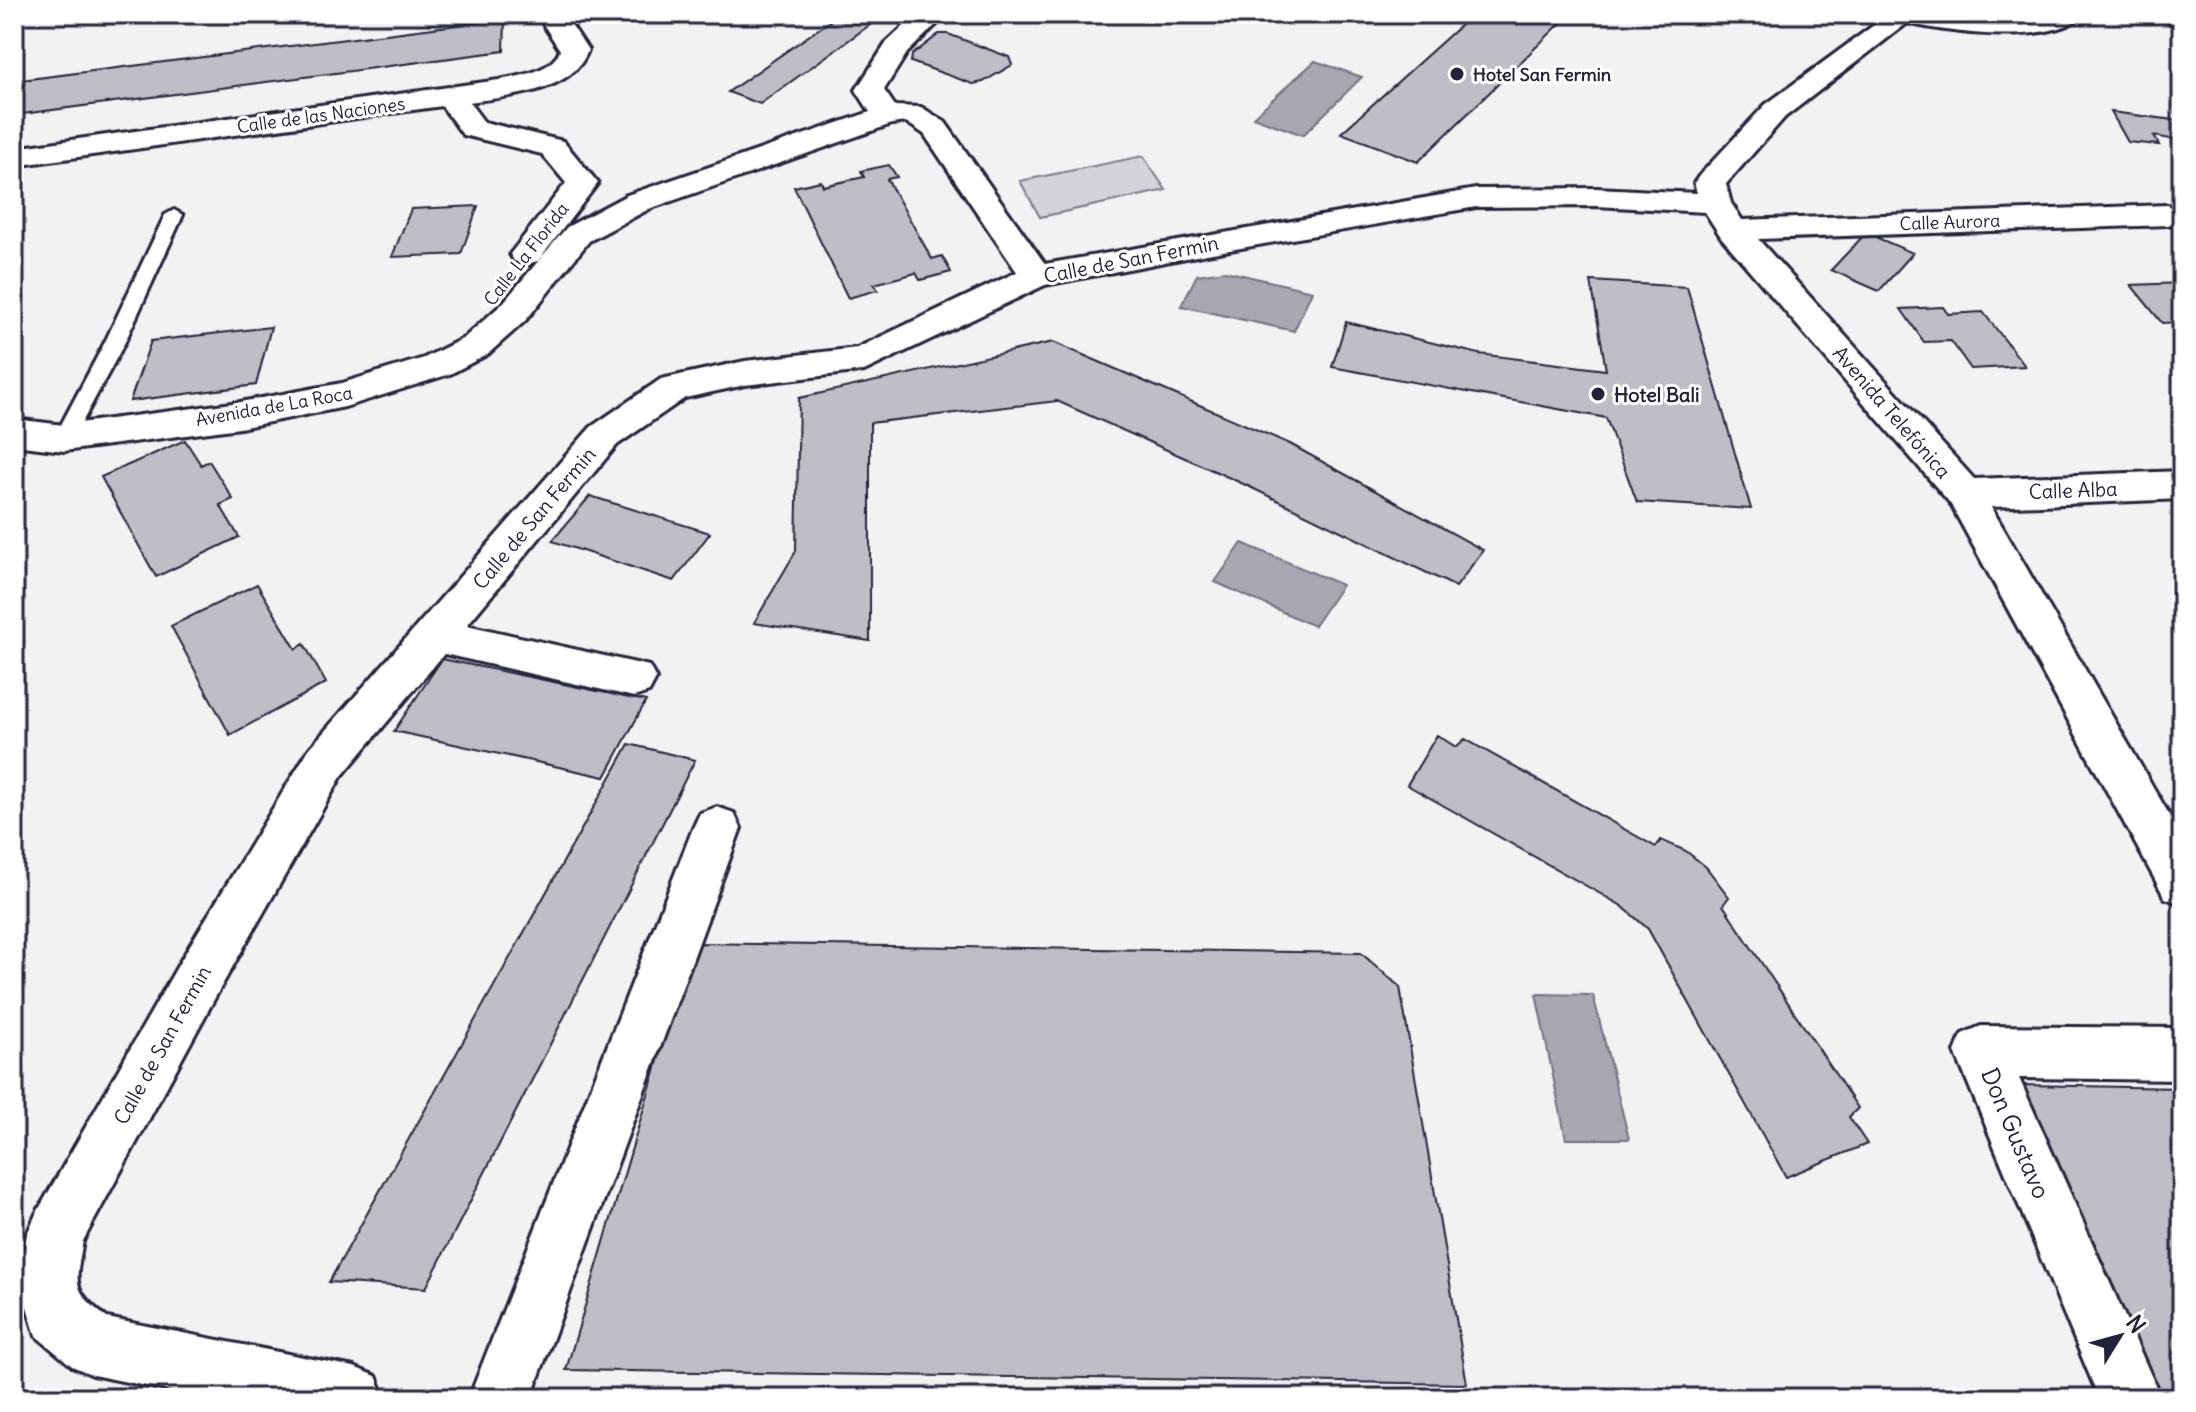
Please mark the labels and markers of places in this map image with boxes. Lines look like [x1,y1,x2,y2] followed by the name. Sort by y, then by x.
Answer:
[1473,63,1612,86] place label: Hotel San Fermin
[1448,65,1466,83] marker: Hotel San Fermin
[1614,382,1699,407] place label: Hotel Bali
[1589,385,1607,403] marker: Hotel Bali

